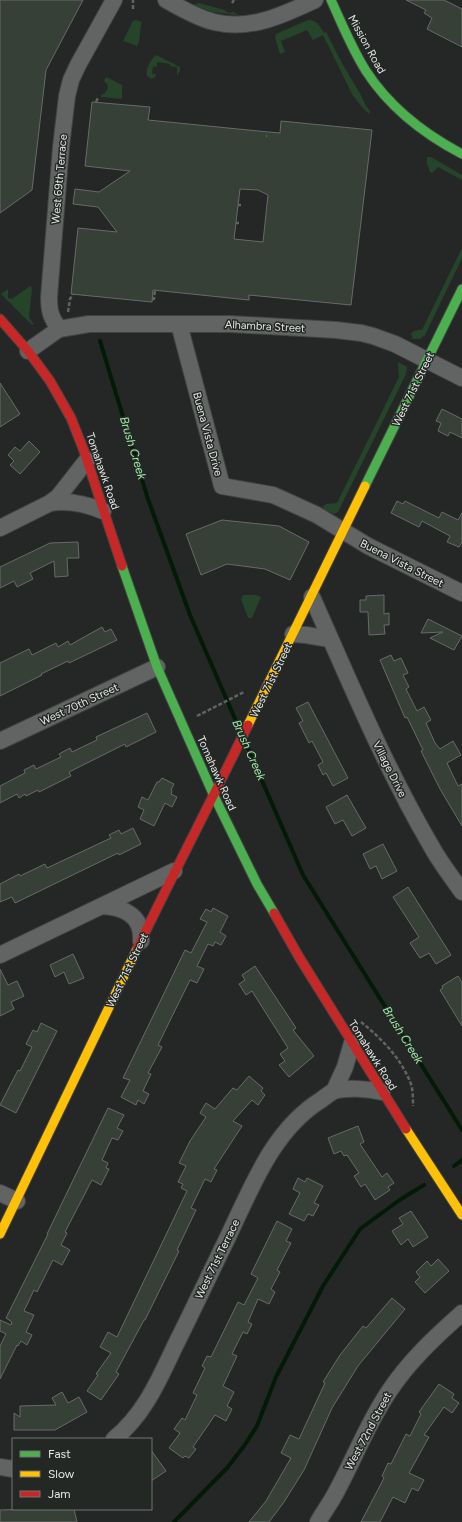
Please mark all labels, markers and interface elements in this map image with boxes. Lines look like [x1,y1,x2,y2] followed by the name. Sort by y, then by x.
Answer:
[345,13,388,76] street label: Mission Road
[49,134,70,224] street label: West 69th Terrace
[225,318,305,335] street label: Alhambra Street
[390,350,437,429] street label: West 71st Street
[190,391,225,478] street label: Buena Vista Drive
[117,415,150,482] water label: Brush Creek
[83,431,122,511] street label: Tomahawk Road
[358,537,446,590] street label: Buena Vista Street
[248,641,295,720] street label: West 71st Street
[38,681,120,728] street label: West 70th Street
[229,717,269,784] water label: Brush Creek
[194,734,239,813] street label: Tomahawk Road
[370,739,409,799] street label: Village Drive
[104,931,151,1010] street label: West 71st Street
[380,1004,427,1067] water label: Brush Creek
[346,1018,399,1093] street label: Tomahawk Road
[193,1217,242,1301] street label: West 71st Terrace
[342,1390,394,1472] street label: West 72nd Street
[12,1438,152,1510] legend
[48,1447,71,1461] text: Fast
[48,1467,75,1481] text: Slow
[48,1487,71,1501] text: Jam

